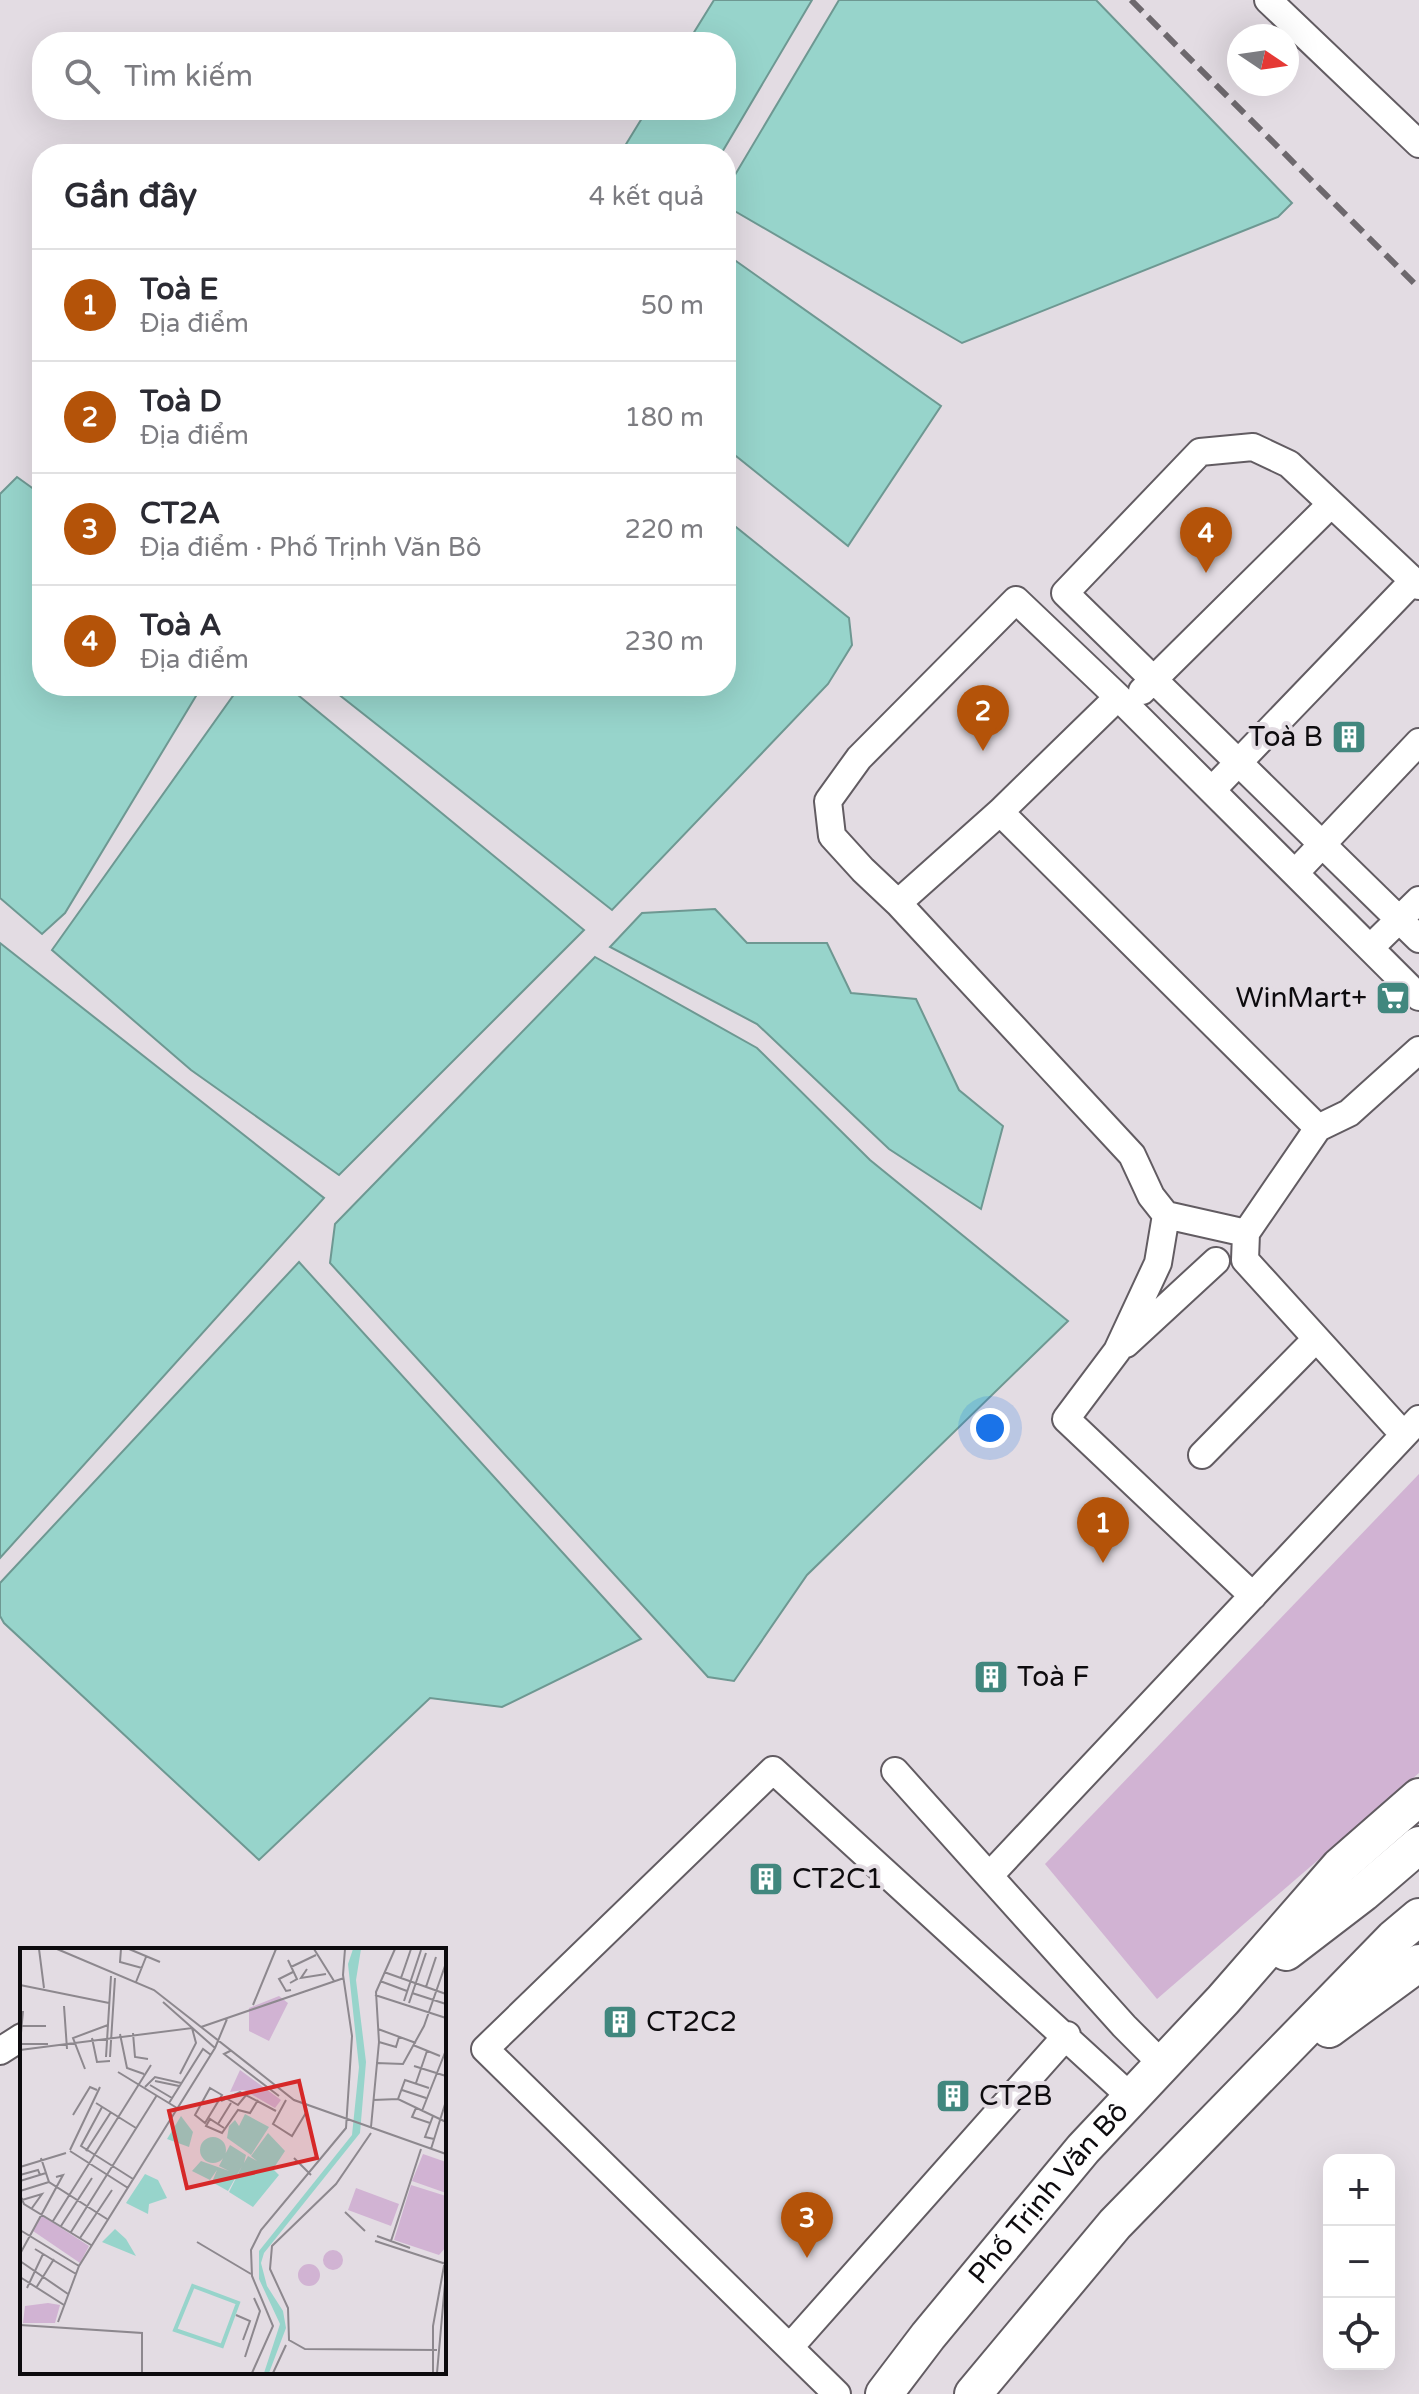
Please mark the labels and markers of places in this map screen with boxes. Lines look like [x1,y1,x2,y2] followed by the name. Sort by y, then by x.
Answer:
[1180,507,1232,573] pin: 4
[957,685,1009,751] pin: 2
[1330,718,1368,756] building icon: Toà B
[1248,720,1323,754] place label: Toà B
[1374,979,1412,1017] supermarket icon: WinMart+
[1235,981,1367,1015] place label: WinMart+
[1077,1497,1129,1563] pin: 1
[972,1658,1010,1696] building icon: Toà F
[1017,1660,1089,1694] place label: Toà F
[747,1860,785,1898] building icon: CT2C1
[792,1862,883,1896] place label: CT2C1
[601,2003,639,2041] building icon: CT2C2
[646,2005,737,2039] place label: CT2C2
[934,2077,972,2115] building icon: CT2B
[979,2079,1053,2113] place label: CT2B
[781,2192,833,2258] pin: 3

